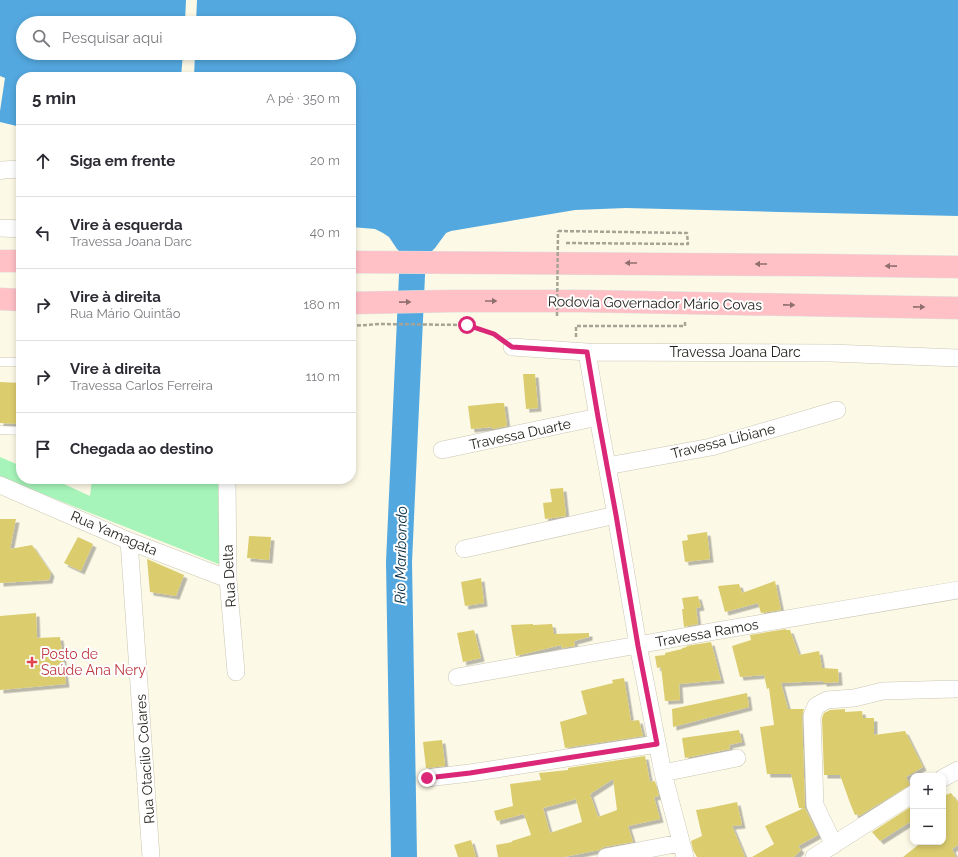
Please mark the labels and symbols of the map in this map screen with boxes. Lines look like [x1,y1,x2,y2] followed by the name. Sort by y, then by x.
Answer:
[624,260,637,266] one-way arrow
[754,261,767,267] one-way arrow
[884,263,897,269] one-way arrow
[548,293,762,313] street label: Rodovia Governador Mário Covas
[485,298,498,304] one-way arrow
[399,299,412,305] one-way arrow
[783,302,796,308] one-way arrow
[913,304,926,310] one-way arrow
[458,316,476,334] route start
[669,344,801,360] street label: Travessa Joana Darc
[468,415,572,453] street label: Travessa Duarte
[669,420,777,462] street label: Travessa Libiane
[391,506,411,604] water label: Rio Maribondo
[68,508,160,558] street label: Rua Yamagata
[219,544,239,608] street label: Rua Delta
[654,616,760,650] street label: Travessa Ramos
[41,646,146,678] place label: Posto de Saúde Ana Nery
[26,656,38,668] marker: Posto de Saúde Ana Nery
[132,693,158,824] street label: Rua Otacílio Colares
[418,769,436,787] route end

